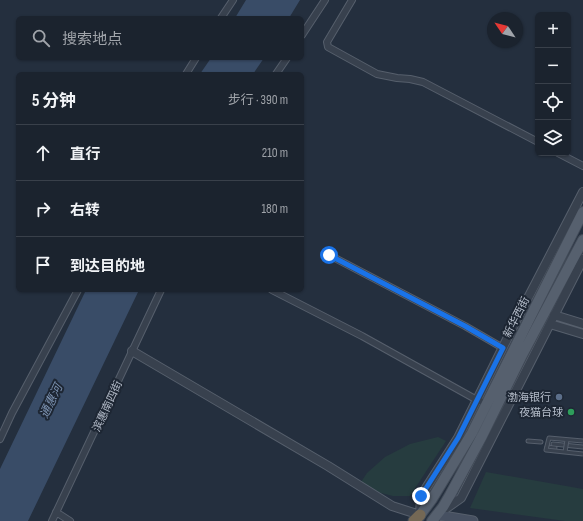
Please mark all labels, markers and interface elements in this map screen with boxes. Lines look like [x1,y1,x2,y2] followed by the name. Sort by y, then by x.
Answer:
[487,12,523,48] north arrow
[535,12,571,156] map controls
[535,12,571,48] button: +
[16,16,304,60] search box
[30,27,52,49] icon: search
[62,30,122,49] text: 搜索地点
[535,48,571,84] button: −
[535,84,571,120] button: locate
[32,91,76,111] text: 5 分钟
[228,92,288,108] text: 步行 · 390 m
[535,120,571,156] button: layers
[32,142,54,164] icon: ahead
[70,145,100,164] text: 直行
[262,145,288,161] text: 210 m
[32,198,54,220] icon: right
[70,201,100,220] text: 右转
[262,201,288,217] text: 180 m
[320,246,338,264] route start
[32,254,54,276] icon: arrive
[70,257,145,276] text: 到达目的地
[501,295,532,340] street label: 新华西街
[90,379,125,434] street label: 滨惠南四街
[37,380,67,421] water label: 通惠河
[507,391,551,404] place label: 渤海银行
[554,392,564,402] marker: 渤海银行
[519,406,563,419] place label: 夜猫台球
[566,407,576,417] marker: 夜猫台球
[412,487,430,505] route end

